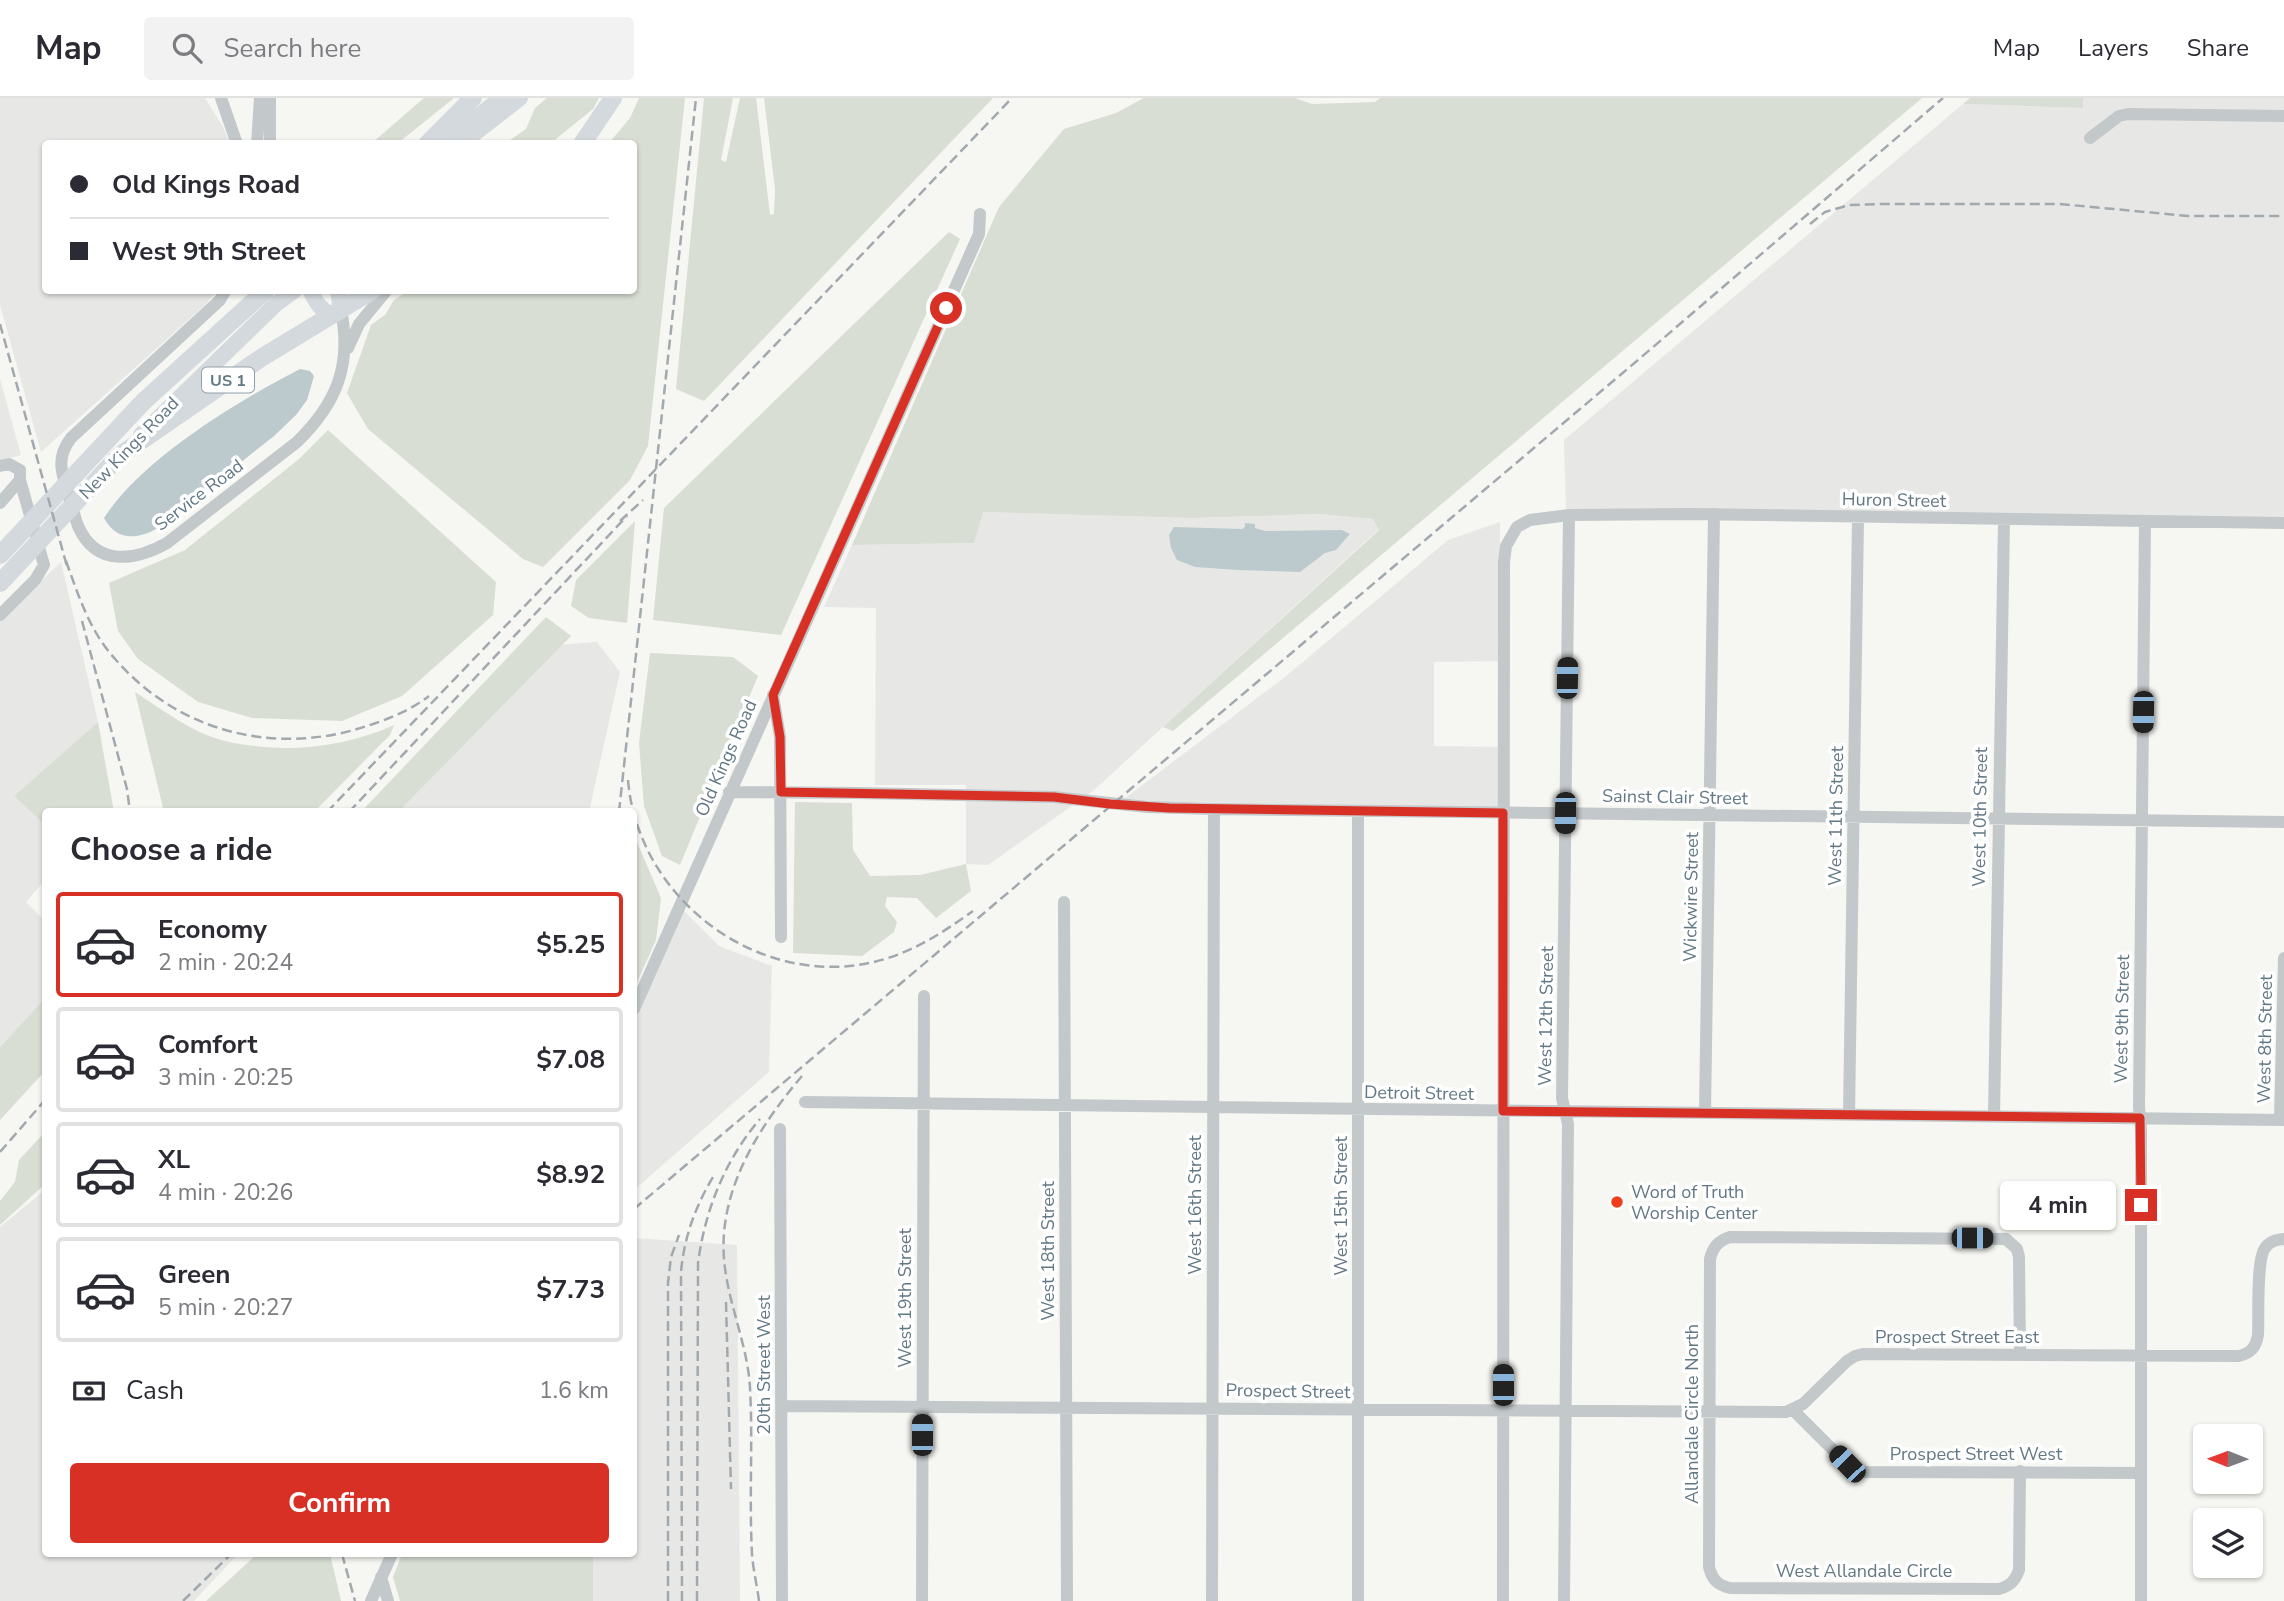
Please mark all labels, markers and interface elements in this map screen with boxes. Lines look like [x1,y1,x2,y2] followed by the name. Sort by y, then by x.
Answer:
[144,17,634,80] search box
[35,26,102,71] text: Map
[168,29,206,67] icon: search
[224,31,361,66] text: Search here
[1993,32,2040,64] text: Map
[2078,32,2149,64] text: Layers
[2187,32,2249,64] text: Share
[112,167,300,202] text: Old Kings Road
[112,234,305,269] text: West 9th Street
[930,292,962,324] route start
[202,368,254,392] road number: US 1
[74,392,184,504] street label: New Kings Road
[150,454,248,536] street label: Service Road
[1842,487,1947,513] street label: Huron Street
[1557,657,1578,699] car
[2133,691,2154,733] car
[690,696,762,820] street label: Old Kings Road
[1823,745,1849,886] street label: West 11th Street
[1967,746,1993,887] street label: West 10th Street
[1602,784,1749,810] street label: Sainst Clair Street
[1555,792,1576,834] car
[70,828,272,871] text: Choose a ride
[1678,831,1704,962] street label: Wickwire Street
[158,912,267,947] text: Economy
[74,913,137,976] icon: car
[536,927,605,962] text: $5.25
[1533,945,1559,1086] street label: West 12th Street
[158,947,293,978] text: 2 min · 20:24
[2109,954,2135,1084] street label: West 9th Street
[2252,974,2278,1104] street label: West 8th Street
[158,1027,258,1062] text: Comfort
[74,1028,137,1091] icon: car
[536,1042,605,1077] text: $7.08
[158,1062,293,1093] text: 3 min · 20:25
[1364,1080,1475,1106] street label: Detroit Street
[1183,1134,1207,1275] street label: West 16th Street
[1329,1135,1353,1276] street label: West 15th Street
[158,1142,190,1177] text: XL
[74,1143,137,1206] icon: car
[536,1157,605,1192] text: $8.92
[158,1177,293,1208] text: 4 min · 20:26
[1036,1180,1060,1321] street label: West 18th Street
[1631,1180,1758,1225] place label: Word of Truth Worship Center
[2001,1180,2116,1230] callout: 4 min
[2125,1189,2157,1221] route end
[2028,1190,2088,1221] text: 4 min
[1609,1194,1625,1210] marker: Word of Truth Worship Center
[893,1227,917,1368] street label: West 19th Street
[1952,1228,1994,1249] car
[158,1257,231,1292] text: Green
[74,1258,137,1321] icon: car
[536,1272,605,1307] text: $7.73
[158,1292,293,1323] text: 5 min · 20:27
[752,1294,776,1435] street label: 20th Street West
[1680,1324,1704,1504] street label: Allandale Circle North
[1875,1325,2040,1349] street label: Prospect Street East
[1493,1364,1514,1406] car
[70,1372,108,1410] icon: cash
[126,1373,184,1408] text: Cash
[539,1375,609,1406] text: 1.6 km
[1225,1378,1351,1404] street label: Prospect Street
[912,1414,933,1456] car
[2193,1424,2263,1494] north arrow
[2193,1424,2263,1578] map controls
[1825,1442,1870,1486] car
[1890,1442,2063,1466] street label: Prospect Street West
[70,1463,609,1543] button: Confirm
[2193,1508,2263,1578] button: layers
[1776,1559,1952,1583] street label: West Allandale Circle

